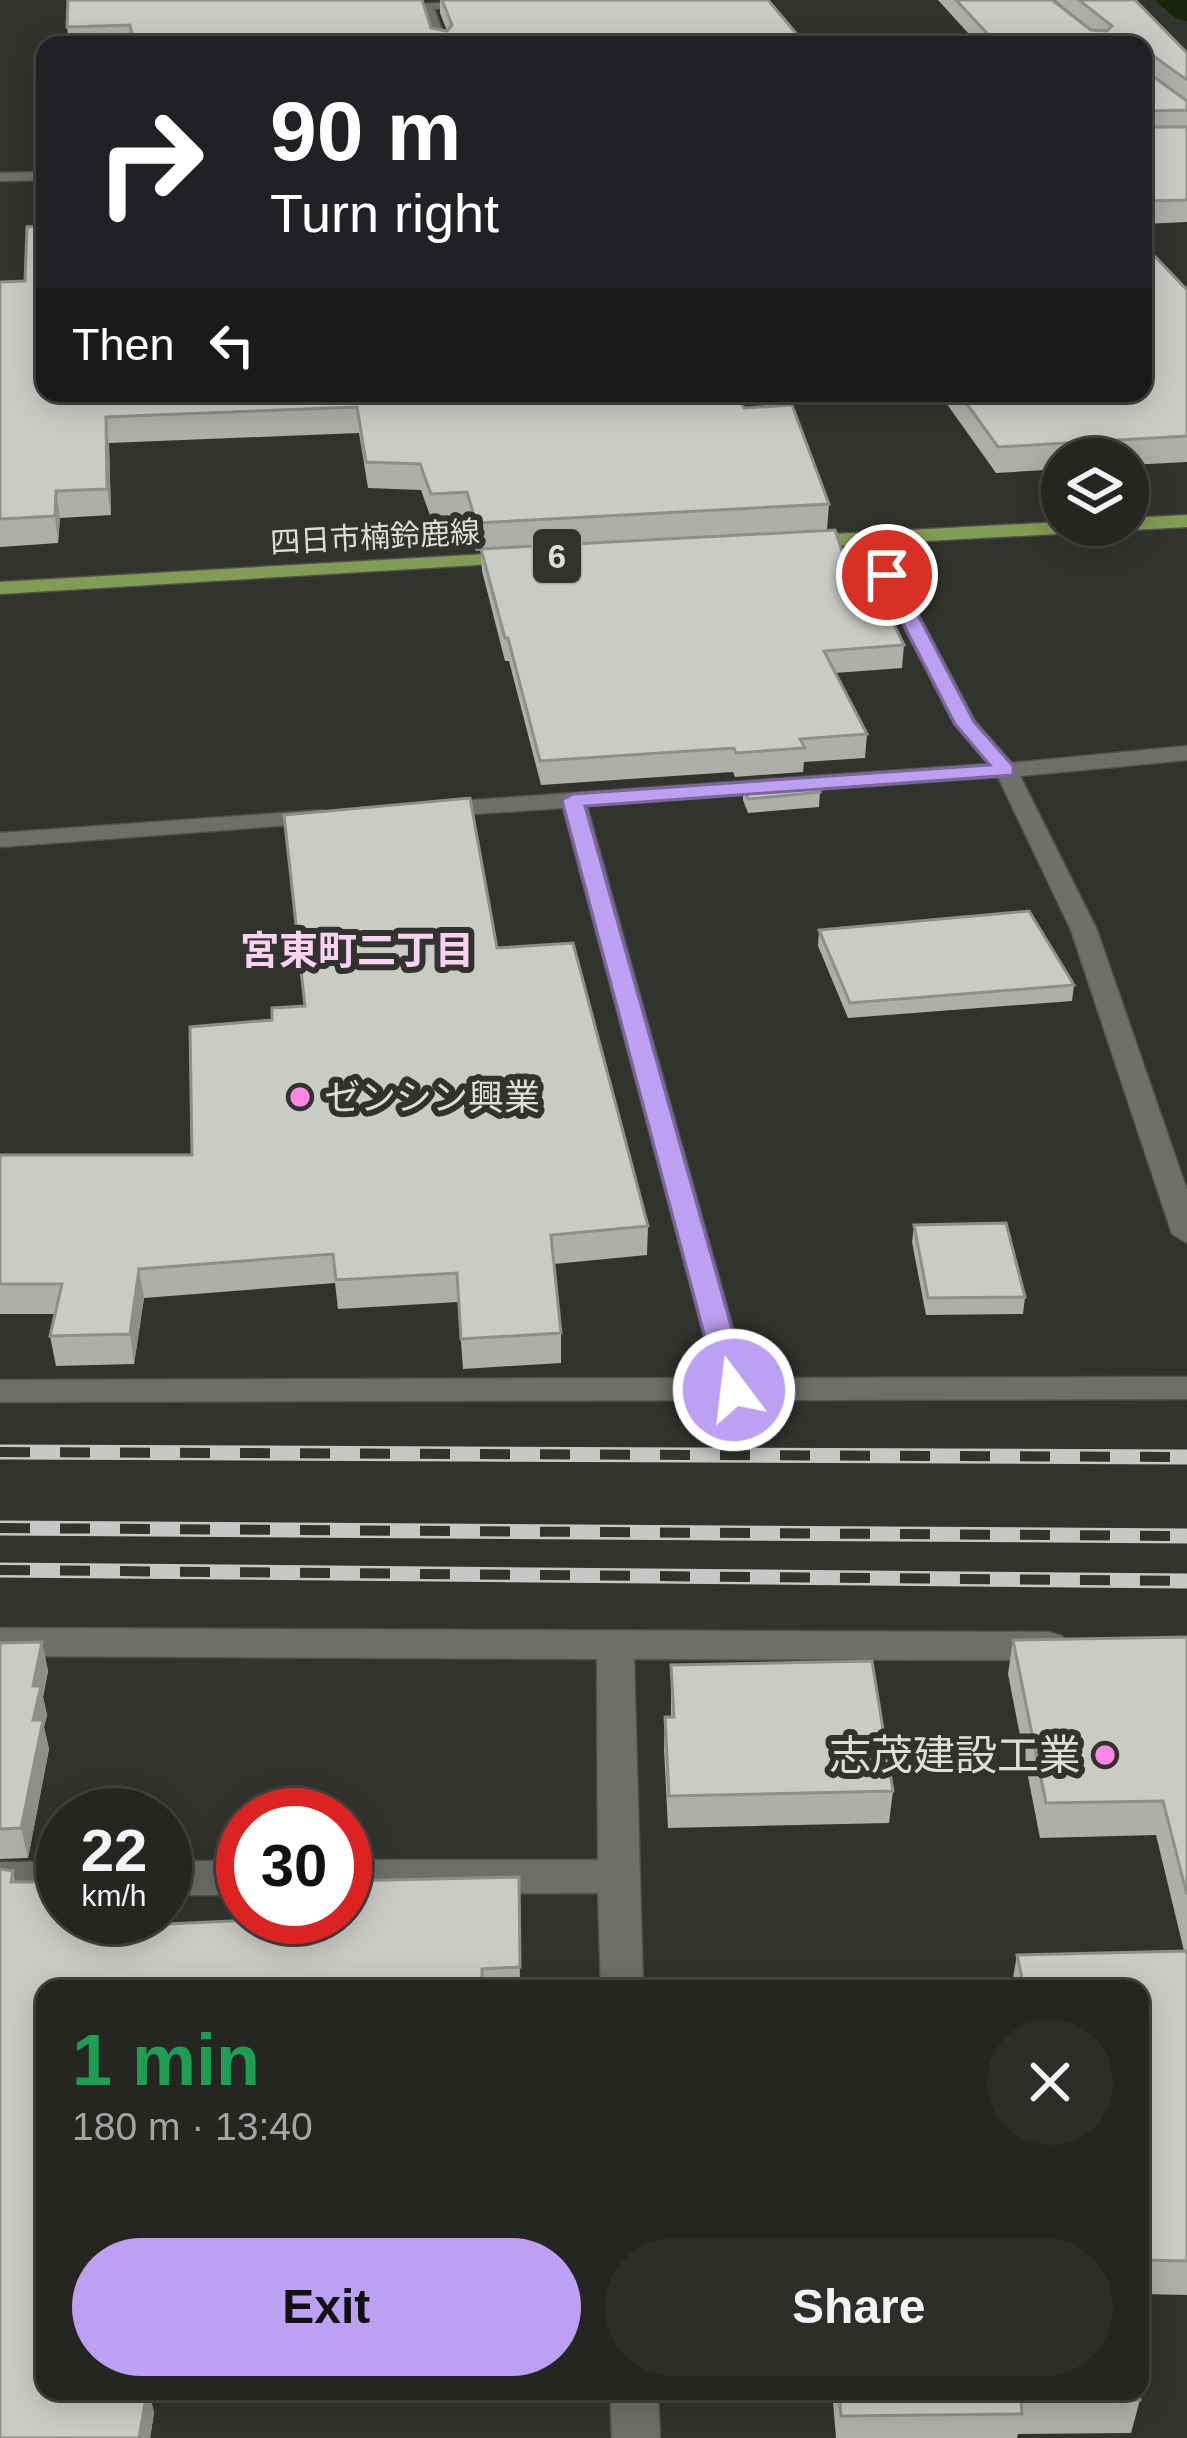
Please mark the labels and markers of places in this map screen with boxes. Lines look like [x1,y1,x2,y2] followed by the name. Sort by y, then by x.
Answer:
[836,524,938,626] pin
[324,1077,540,1118] place label: ゼンシン興業
[287,1084,313,1110] marker: ゼンシン興業
[829,1732,1081,1779] place label: 志茂建設工業
[1092,1742,1118,1768] marker: 志茂建設工業

